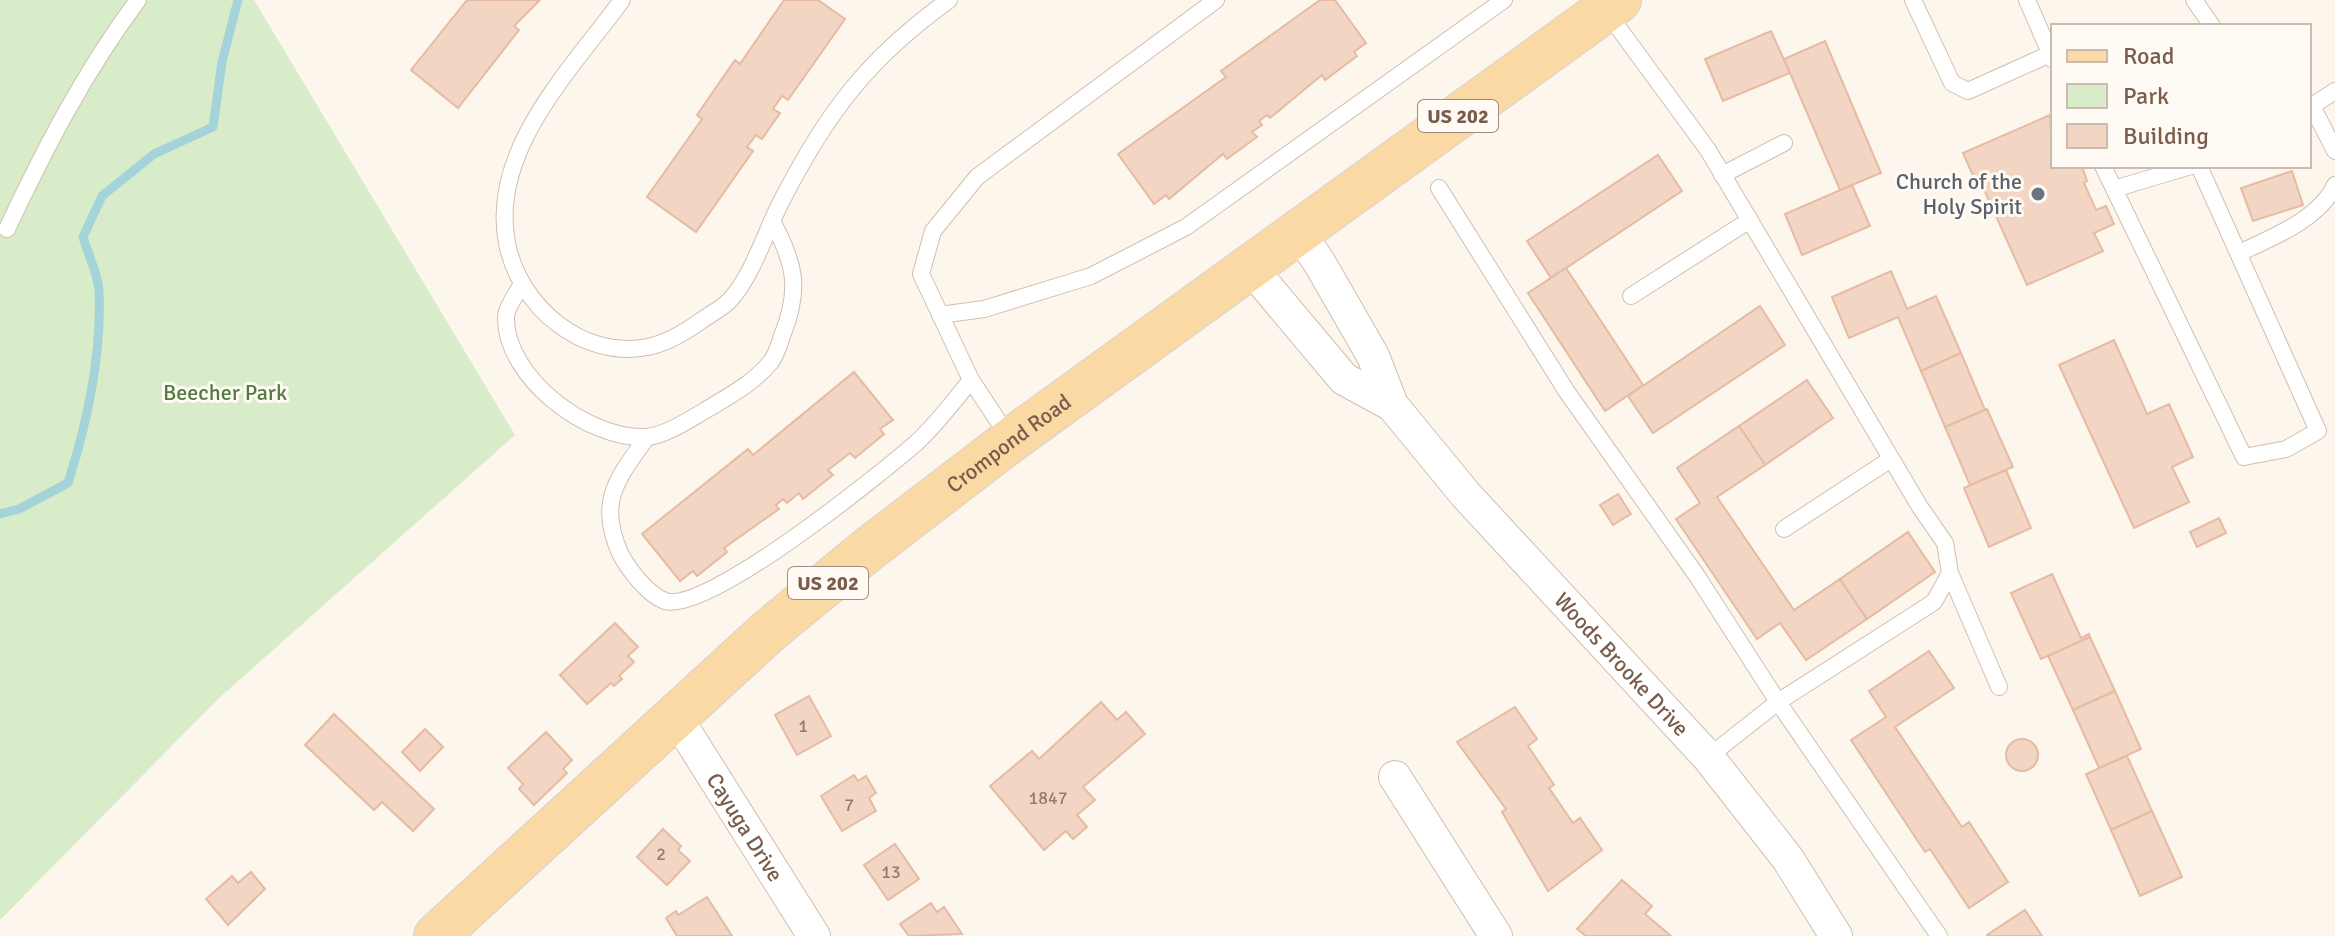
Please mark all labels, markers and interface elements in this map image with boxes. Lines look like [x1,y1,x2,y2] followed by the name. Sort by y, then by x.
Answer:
[2051,24,2311,168] legend
[2123,41,2174,71] text: Road
[2123,81,2169,111] text: Park
[1418,100,1498,132] road number: US 202
[2123,121,2209,151] text: Building
[1896,168,2022,220] place label: Church of the Holy Spirit
[2029,185,2047,203] marker: Church of the Holy Spirit
[163,379,287,406] park label: Beecher Park
[941,388,1076,498] street label: Crompond Road
[788,567,868,599] road number: US 202
[1549,586,1695,741] street label: Woods Brooke Drive
[798,715,808,737] house number: 1
[701,768,790,886] street label: Cayuga Drive
[1029,787,1067,809] house number: 1847
[844,794,854,816] house number: 7
[656,843,666,865] house number: 2
[881,861,901,883] house number: 13

